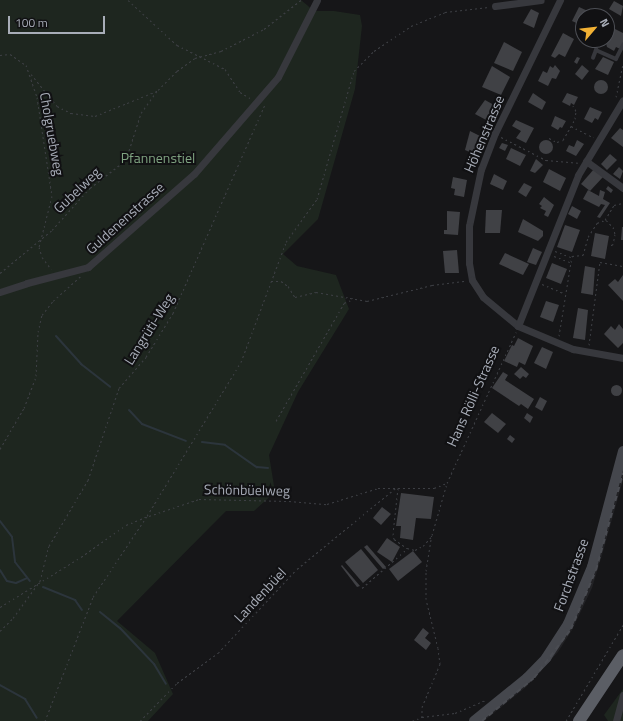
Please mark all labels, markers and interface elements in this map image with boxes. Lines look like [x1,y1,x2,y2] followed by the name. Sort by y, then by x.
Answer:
[10,8,107,34] scale bar
[575,8,615,48] north arrow
[15,13,48,32] text: 100 m
[596,16,614,30] text: N
[36,91,68,177] street label: Cholgruebweg
[460,93,508,175] street label: Höhenstrasse
[121,150,195,166] park label: Pfannenstiel
[50,164,104,216] street label: Gubelweg
[83,179,167,257] street label: Guldenenstrasse
[120,290,178,368] street label: Langrüti-Weg
[443,343,503,449] street label: Hans Rölli-Strasse
[204,481,290,499] street label: Schönbüelweg
[550,536,592,614] street label: Forchstrasse
[231,564,289,626] street label: Landenbüel

